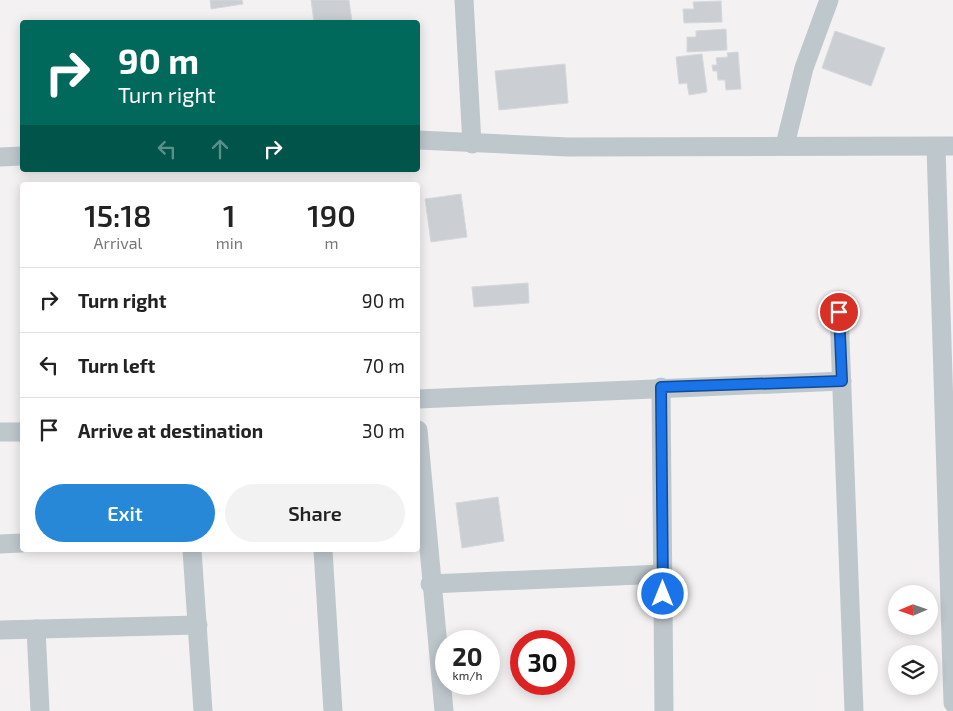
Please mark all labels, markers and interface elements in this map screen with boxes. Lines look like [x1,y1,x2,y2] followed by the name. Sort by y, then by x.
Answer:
[118,39,199,81] text: 90 m
[35,40,100,105] icon: right
[118,81,216,107] text: Turn right
[153,135,181,163] icon: left
[206,135,234,163] icon: ahead
[259,135,287,163] icon: right
[84,197,152,233] text: 15:18
[223,197,236,233] text: 1
[307,197,356,233] text: 190
[94,233,142,252] text: Arrival
[216,233,243,252] text: min
[324,233,339,252] text: m
[35,286,63,314] icon: right
[78,289,166,312] text: Turn right
[362,289,405,312] text: 90 m
[818,291,860,333] pin
[825,298,853,326] icon: arrive
[35,351,63,379] icon: left
[78,354,155,377] text: Turn left
[363,354,405,377] text: 70 m
[35,416,63,444] icon: arrive
[78,419,263,442] text: Arrive at destination
[362,419,405,442] text: 30 m
[35,484,215,542] button: Exit
[225,484,405,542] button: Share
[636,567,688,619] position arrow
[888,585,938,635] north arrow
[888,585,938,695] map controls
[510,630,575,695] speed limit sign: 30
[452,641,483,671] text: 20
[888,645,938,695] button: layers
[453,668,482,682] text: km/h

